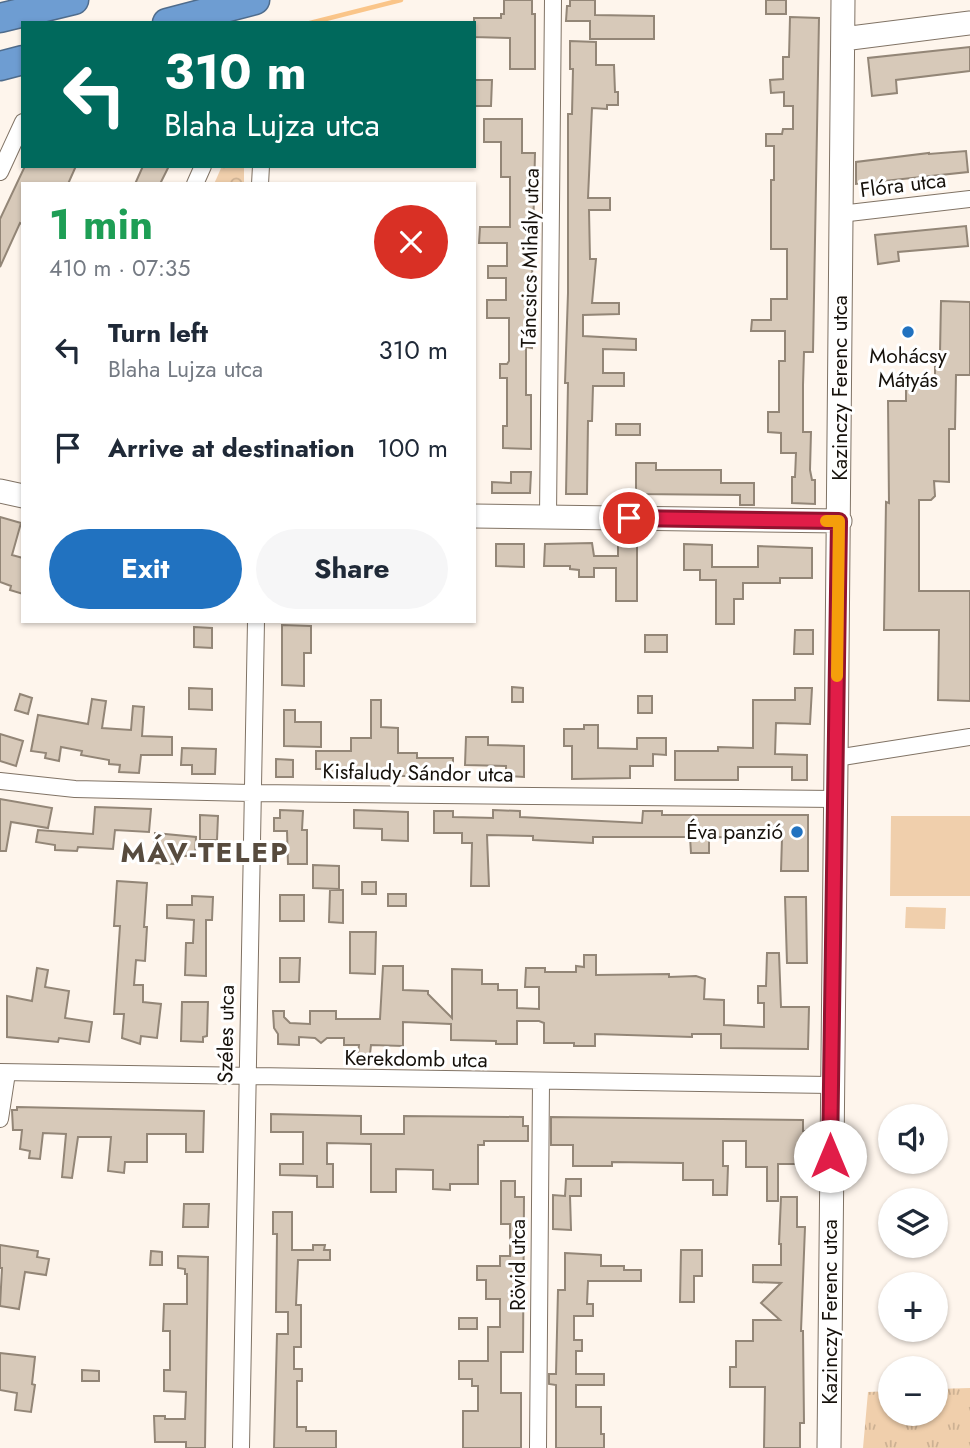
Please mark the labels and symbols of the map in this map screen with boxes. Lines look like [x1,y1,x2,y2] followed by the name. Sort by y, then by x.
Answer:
[858,165,948,205] street label: Flóra utca
[513,168,547,348] street label: Táncsics Mihály utca
[825,295,855,481] street label: Kazinczy Ferenc utca
[900,324,916,340] marker: Mohácsy Mátyás
[869,341,947,395] place label: Mohácsy Mátyás
[599,488,659,548] pin
[322,756,514,790] street label: Kisfaludy Sándor utca
[686,817,783,847] place label: Éva panzió
[789,824,805,840] marker: Éva panzió
[120,832,290,873] district label: MÁV-TELEP
[210,985,242,1083] street label: Széles utca
[344,1043,488,1075] street label: Kerekdomb utca
[793,1119,867,1193] position arrow
[503,1219,533,1311] street label: Rövid utca
[815,1219,845,1405] street label: Kazinczy Ferenc utca

